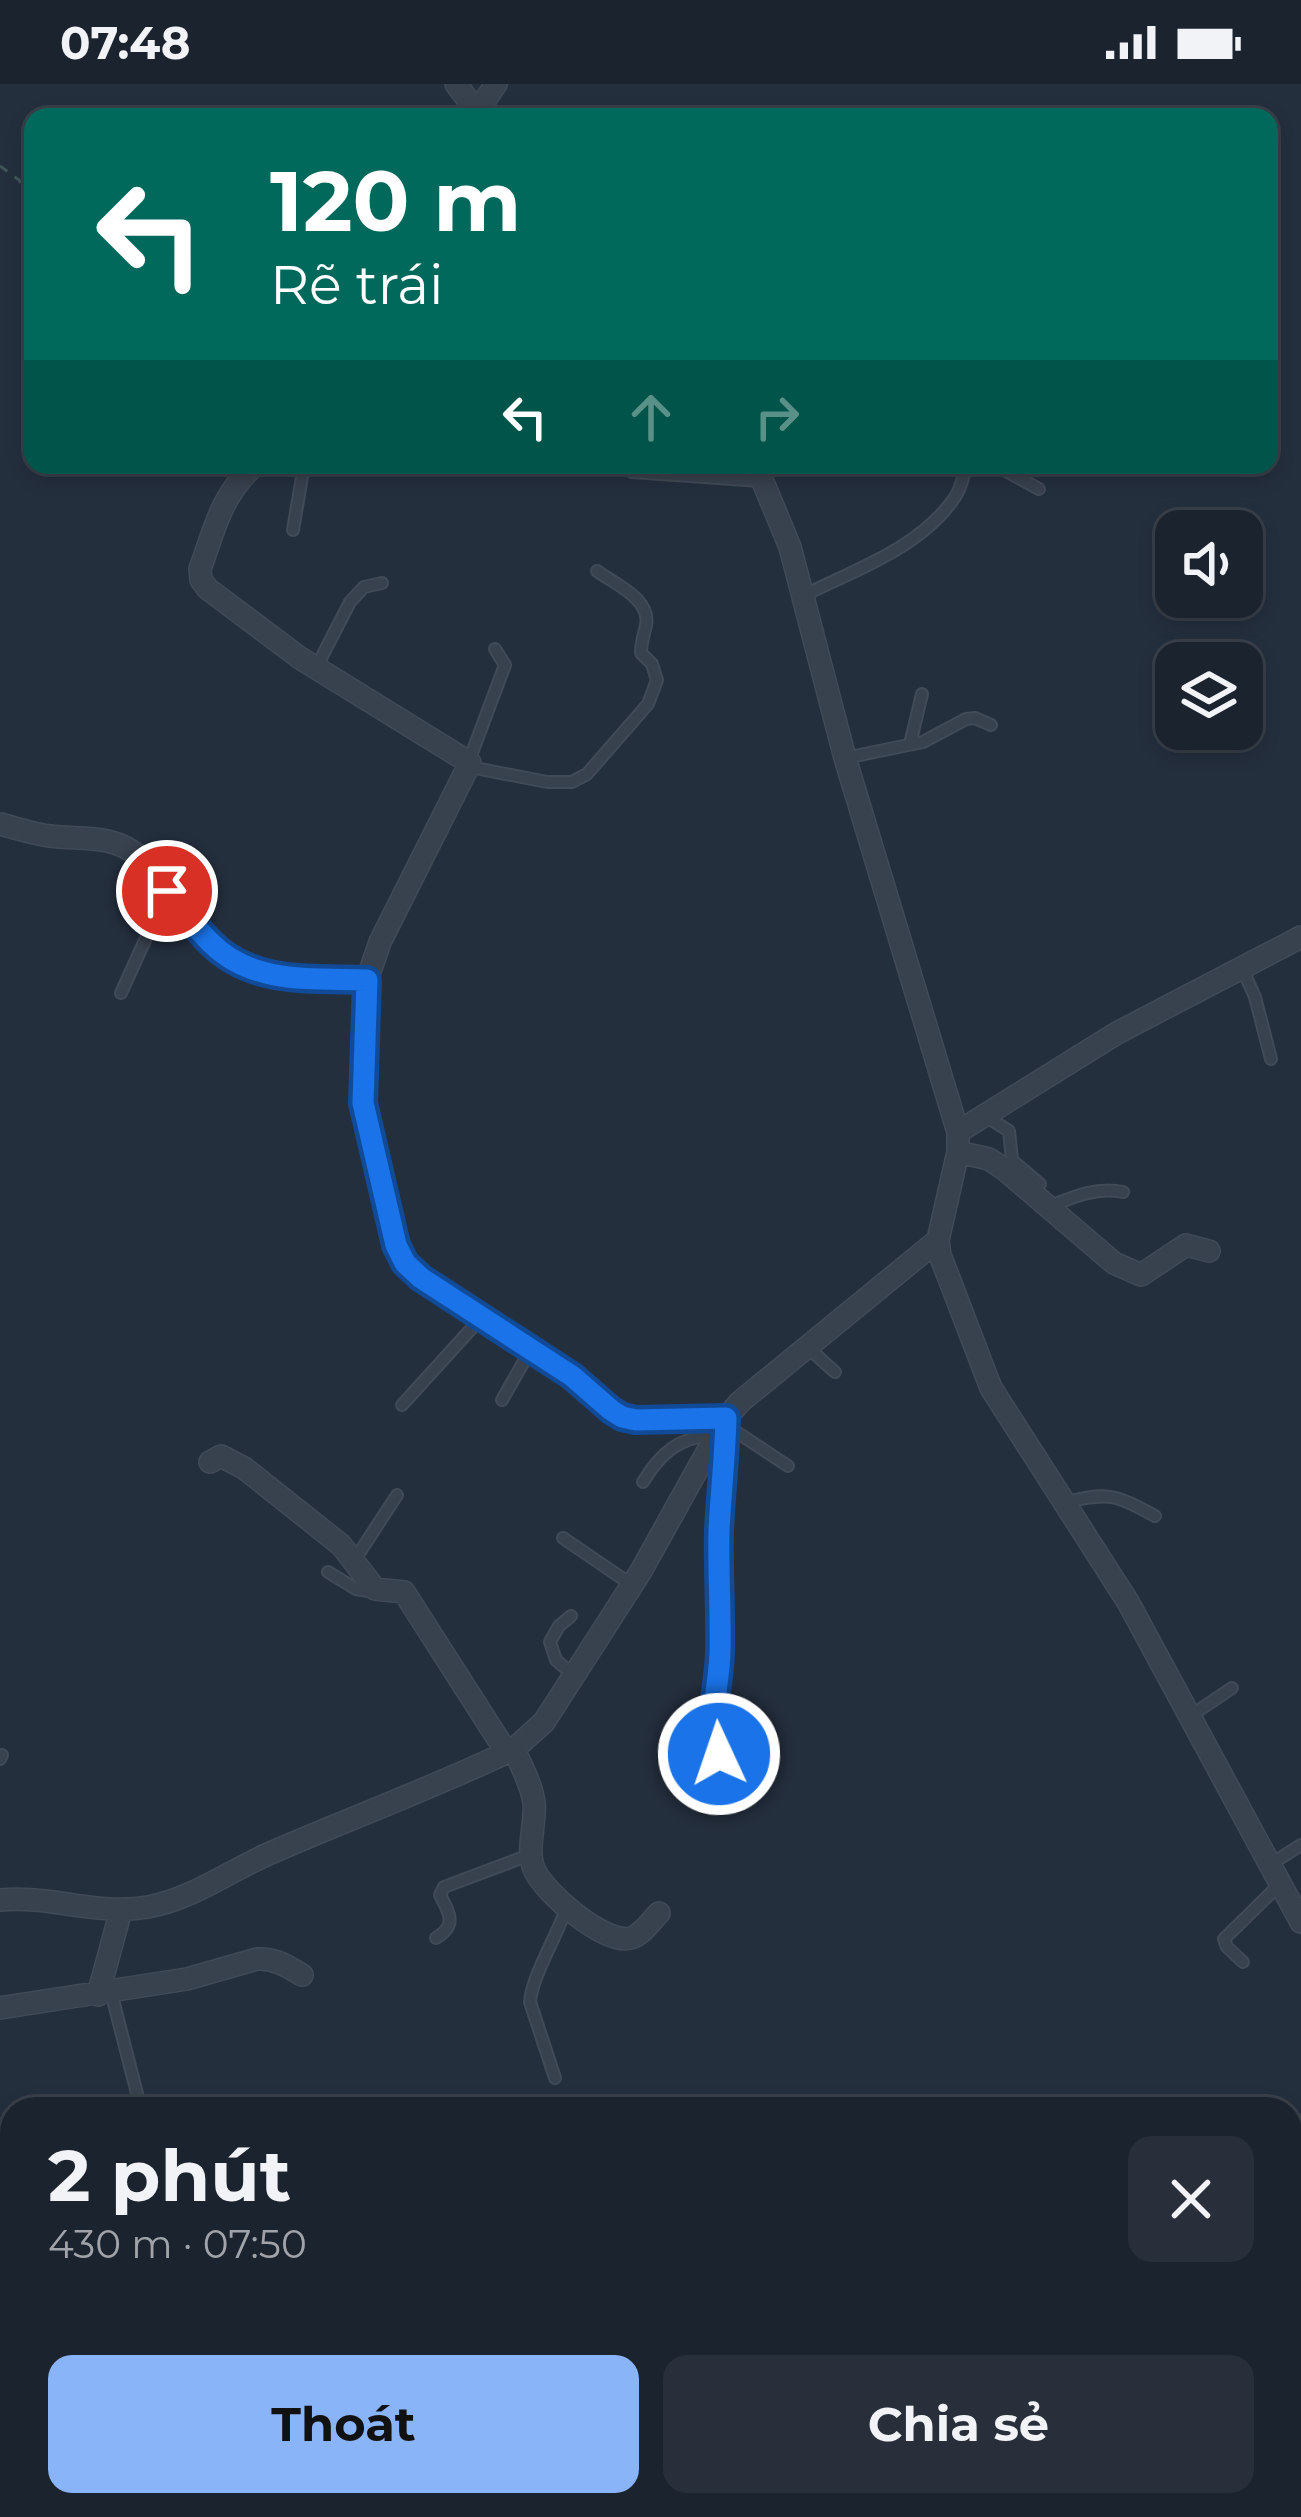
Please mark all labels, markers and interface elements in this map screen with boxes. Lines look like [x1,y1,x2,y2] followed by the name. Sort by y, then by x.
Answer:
[60,15,190,70] text: 07:48
[270,150,521,252] text: 120 m
[72,156,228,312] icon: left
[270,252,444,318] text: Rẽ trái
[492,384,558,450] icon: left
[618,384,684,450] icon: ahead
[744,384,810,450] icon: right
[1155,510,1263,750] map controls
[1155,510,1263,618] button: sound
[1155,642,1263,750] button: layers
[116,840,218,942] pin
[134,858,200,924] icon: arrive
[656,1691,782,1817] position arrow
[48,2131,291,2219] text: 2 phút
[1128,2136,1254,2262] button: close
[48,2220,307,2268] text: 430 m · 07:50
[48,2355,639,2493] button: Thoát
[663,2355,1254,2493] button: Chia sẻ

